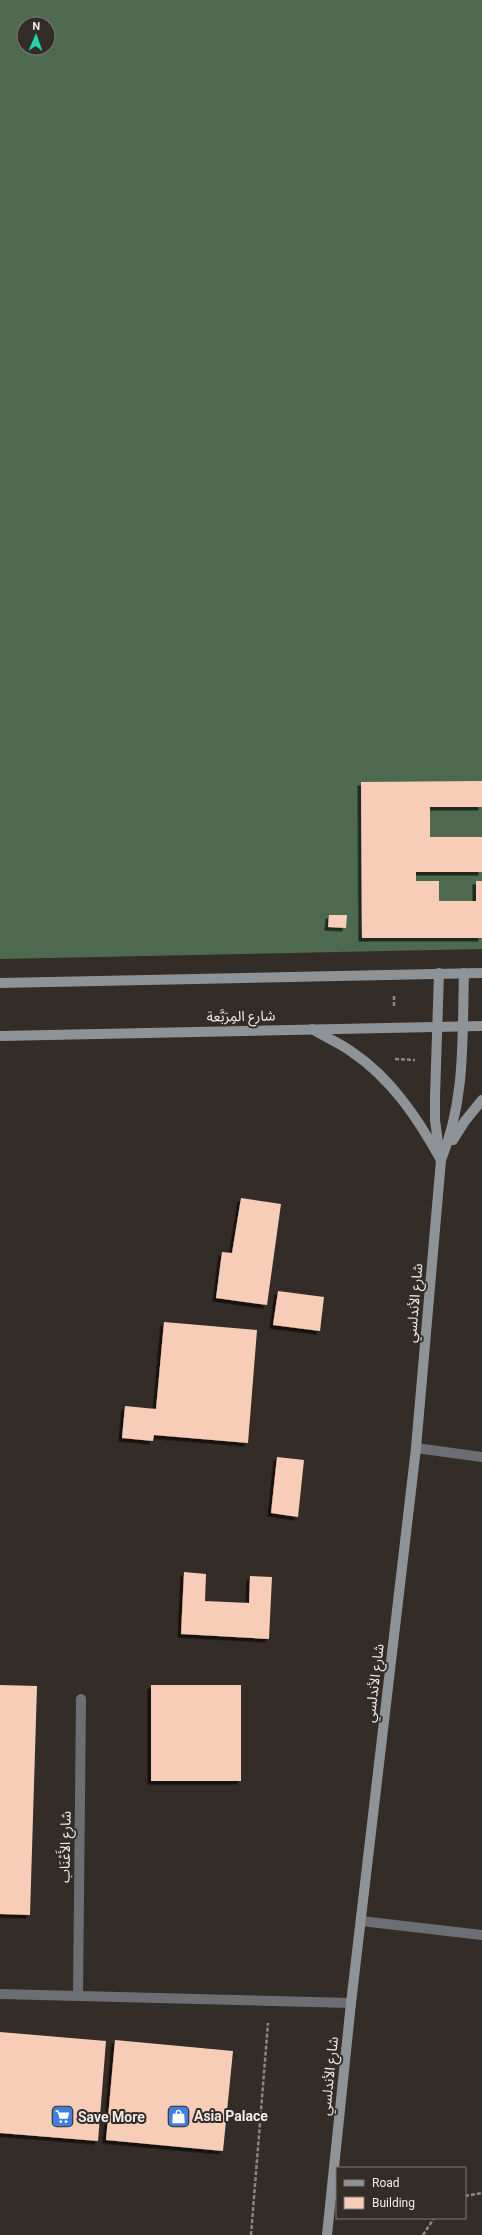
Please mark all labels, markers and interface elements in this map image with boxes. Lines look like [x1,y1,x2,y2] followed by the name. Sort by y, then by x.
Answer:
[16,16,56,56] north arrow
[32,20,41,33] text: N
[206,1007,276,1028] street label: شارع المِرَبَّعة
[403,1263,429,1343] street label: شارع الأندلسي
[361,1643,390,1724] street label: شارع الأندلسي
[54,1811,77,1883] street label: شارع الأَعْنَاب
[317,2036,344,2117] street label: شارع الأندلسي
[166,2103,192,2129] shop icon: Asia Palace
[49,2104,75,2130] supermarket icon: Save More
[194,2108,268,2124] place label: Asia Palace
[78,2109,145,2125] place label: Save More
[336,2167,466,2219] legend
[372,2176,400,2190] text: Road
[372,2196,415,2210] text: Building

